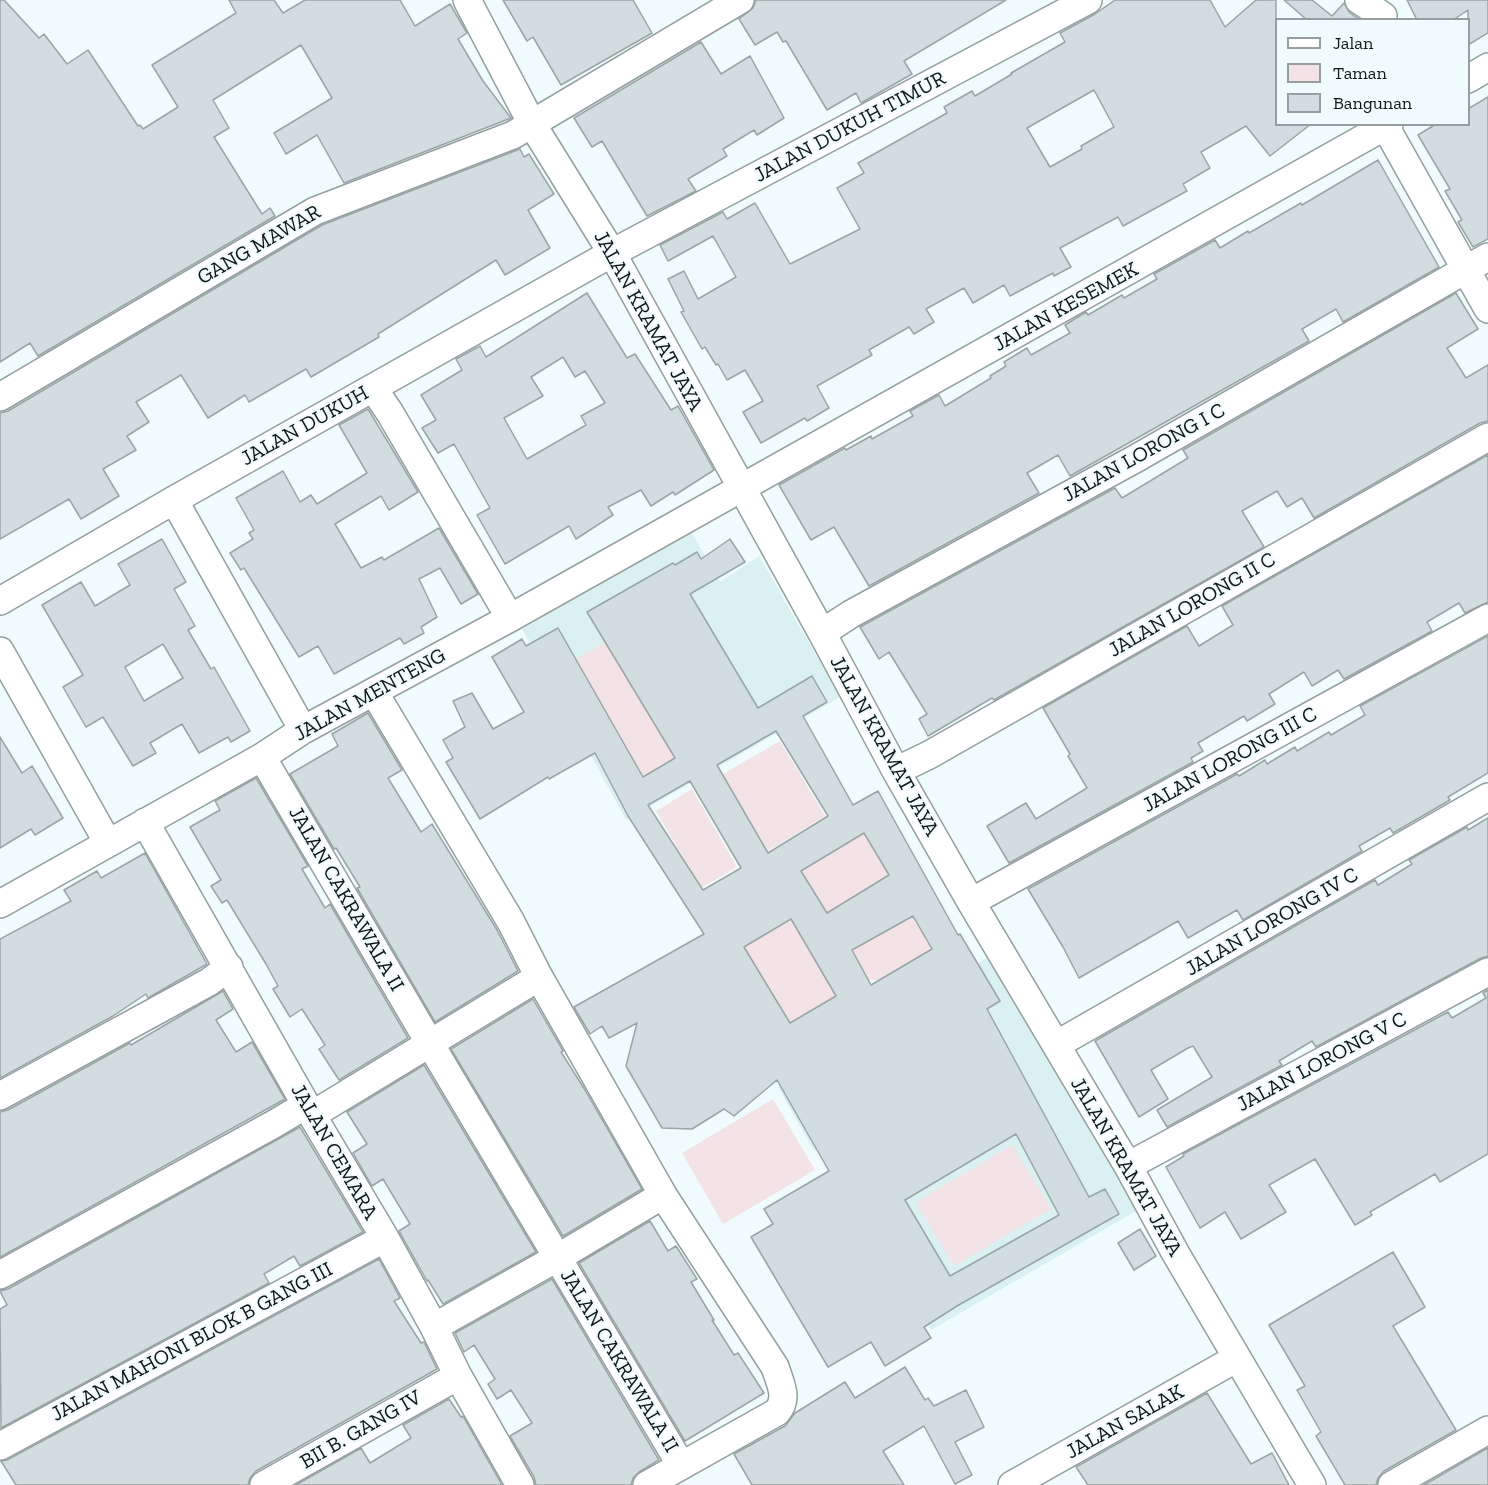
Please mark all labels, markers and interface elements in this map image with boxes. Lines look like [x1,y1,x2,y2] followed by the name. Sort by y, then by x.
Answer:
[1275,18,1470,126] legend
[1333,32,1373,54] text: Jalan
[1333,62,1387,84] text: Taman
[750,66,950,188] street label: JALAN DUKUH TIMUR
[1333,92,1412,114] text: Bangunan
[193,200,325,290] street label: GANG MAWAR
[588,226,708,416] street label: JALAN KRAMAT JAYA
[989,257,1143,357] street label: JALAN KESEMEK
[237,381,373,471] street label: JALAN DUKUH
[1058,398,1230,508] street label: JALAN LORONG I C
[1104,547,1280,663] street label: JALAN LORONG II C
[290,643,450,747] street label: JALAN MENTENG
[824,651,944,841] street label: JALAN KRAMAT JAYA
[1139,702,1321,818] street label: JALAN LORONG III C
[283,802,409,996] street label: JALAN CAKRAWALA II
[1181,862,1363,982] street label: JALAN LORONG IV C
[1233,1007,1411,1117] street label: JALAN LORONG V C
[1064,1073,1188,1261] street label: JALAN KRAMAT JAYA
[285,1080,383,1224] street label: JALAN CEMARA
[47,1257,337,1427] street label: JALAN MAHONI BLOK B GANG III
[554,1265,684,1457] street label: JALAN CAKRAWALA II
[1062,1379,1188,1465] street label: JALAN SALAK
[296,1385,426,1475] street label: BII B. GANG IV

